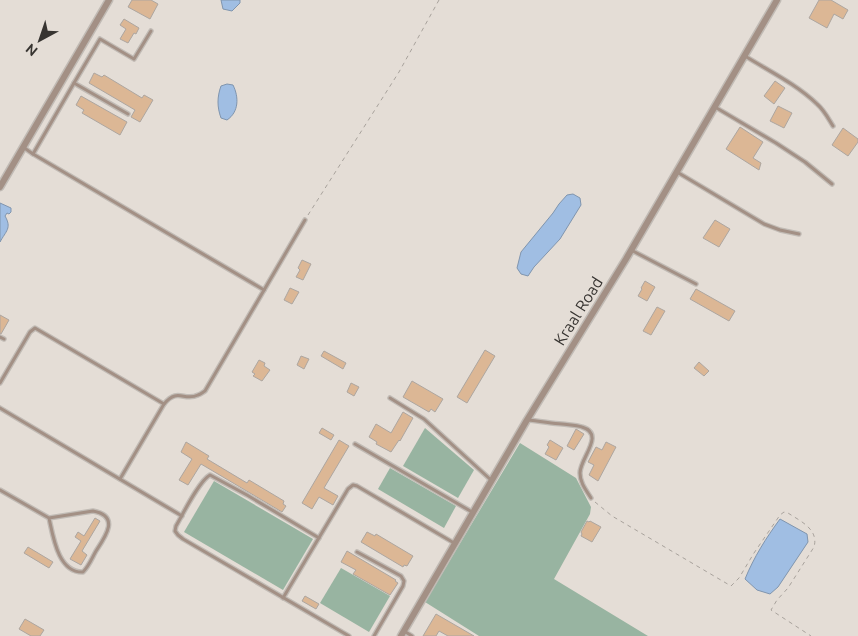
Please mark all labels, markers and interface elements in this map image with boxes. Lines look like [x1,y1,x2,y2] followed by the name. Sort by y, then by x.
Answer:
[15,15,65,65] north arrow
[22,40,41,59] text: N
[550,274,606,348] street label: Kraal Road

